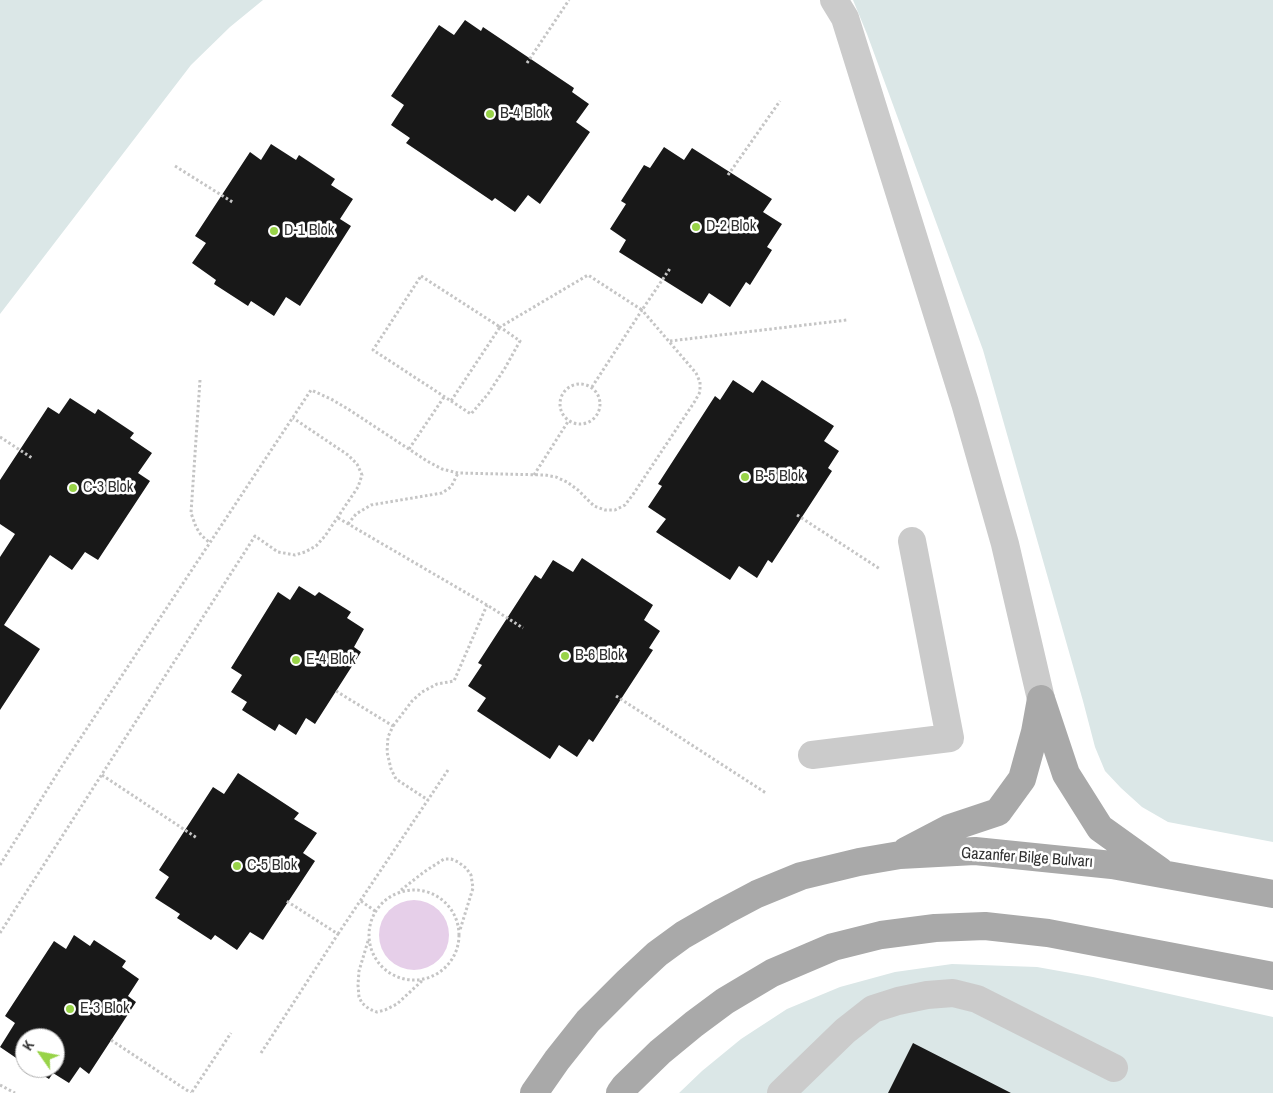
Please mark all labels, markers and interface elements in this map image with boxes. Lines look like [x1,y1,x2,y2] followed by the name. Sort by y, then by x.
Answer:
[500,104,550,124] place label: B-4 Blok
[484,108,496,120] marker: B-4 Blok
[706,217,756,237] place label: D-2 Blok
[284,221,334,241] place label: D-1 Blok
[690,221,702,233] marker: D-2 Blok
[268,225,280,237] marker: D-1 Blok
[755,467,805,487] place label: B-5 Blok
[739,471,751,483] marker: B-5 Blok
[83,478,133,498] place label: C-3 Blok
[67,482,79,494] marker: C-3 Blok
[575,646,625,666] place label: B-6 Blok
[306,650,356,670] place label: E-4 Blok
[559,650,571,662] marker: B-6 Blok
[290,654,302,666] marker: E-4 Blok
[960,844,1094,872] street label: Gazanfer Bilge Bulvarı
[247,856,297,876] place label: C-5 Blok
[231,860,243,872] marker: C-5 Blok
[80,999,130,1019] place label: E-3 Blok
[64,1003,76,1015] marker: E-3 Blok
[15,1028,65,1078] north arrow
[18,1037,38,1054] text: K

